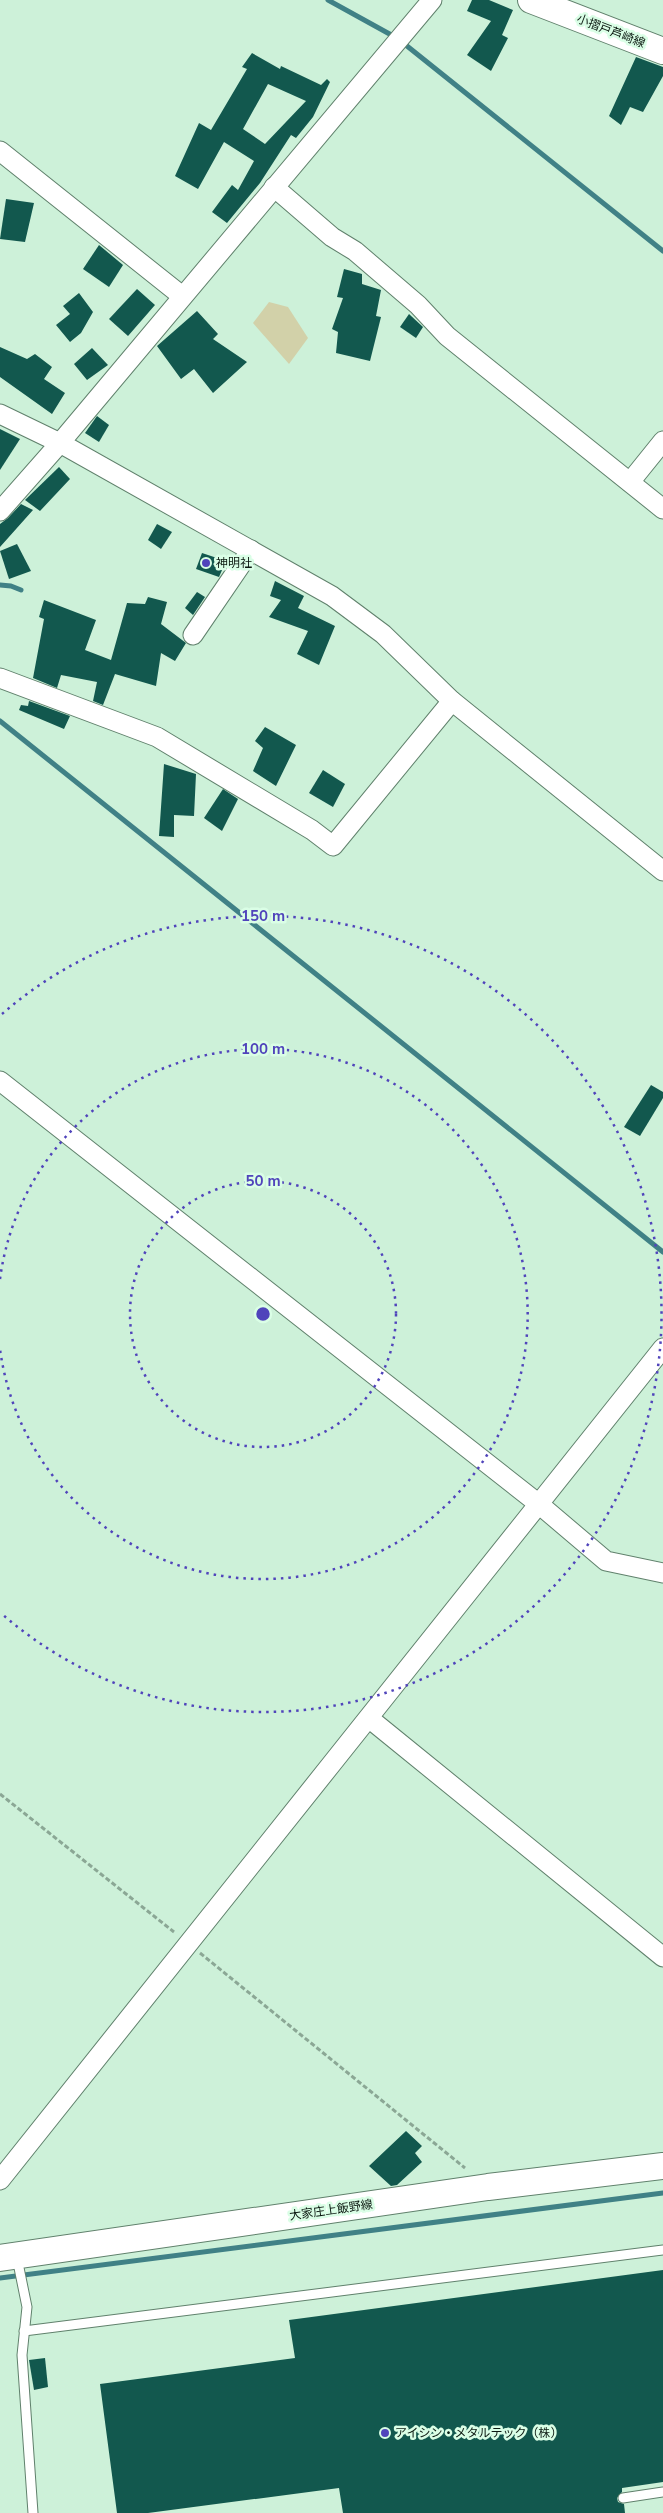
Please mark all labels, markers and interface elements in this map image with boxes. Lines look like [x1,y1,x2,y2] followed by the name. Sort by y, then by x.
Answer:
[575,11,647,51] street label: 小摺戸芦崎線
[216,555,252,571] place label: 神明社
[200,557,212,569] marker: 神明社
[241,906,285,926] text: 150 m
[241,1039,285,1059] text: 100 m
[245,1171,281,1191] text: 50 m
[254,1305,272,1323] centre of rings
[288,2196,374,2224] street label: 大家庄上飯野線
[395,2425,562,2441] place label: アイシン・メタルテック（株）
[379,2427,391,2439] marker: アイシン・メタルテック（株）

